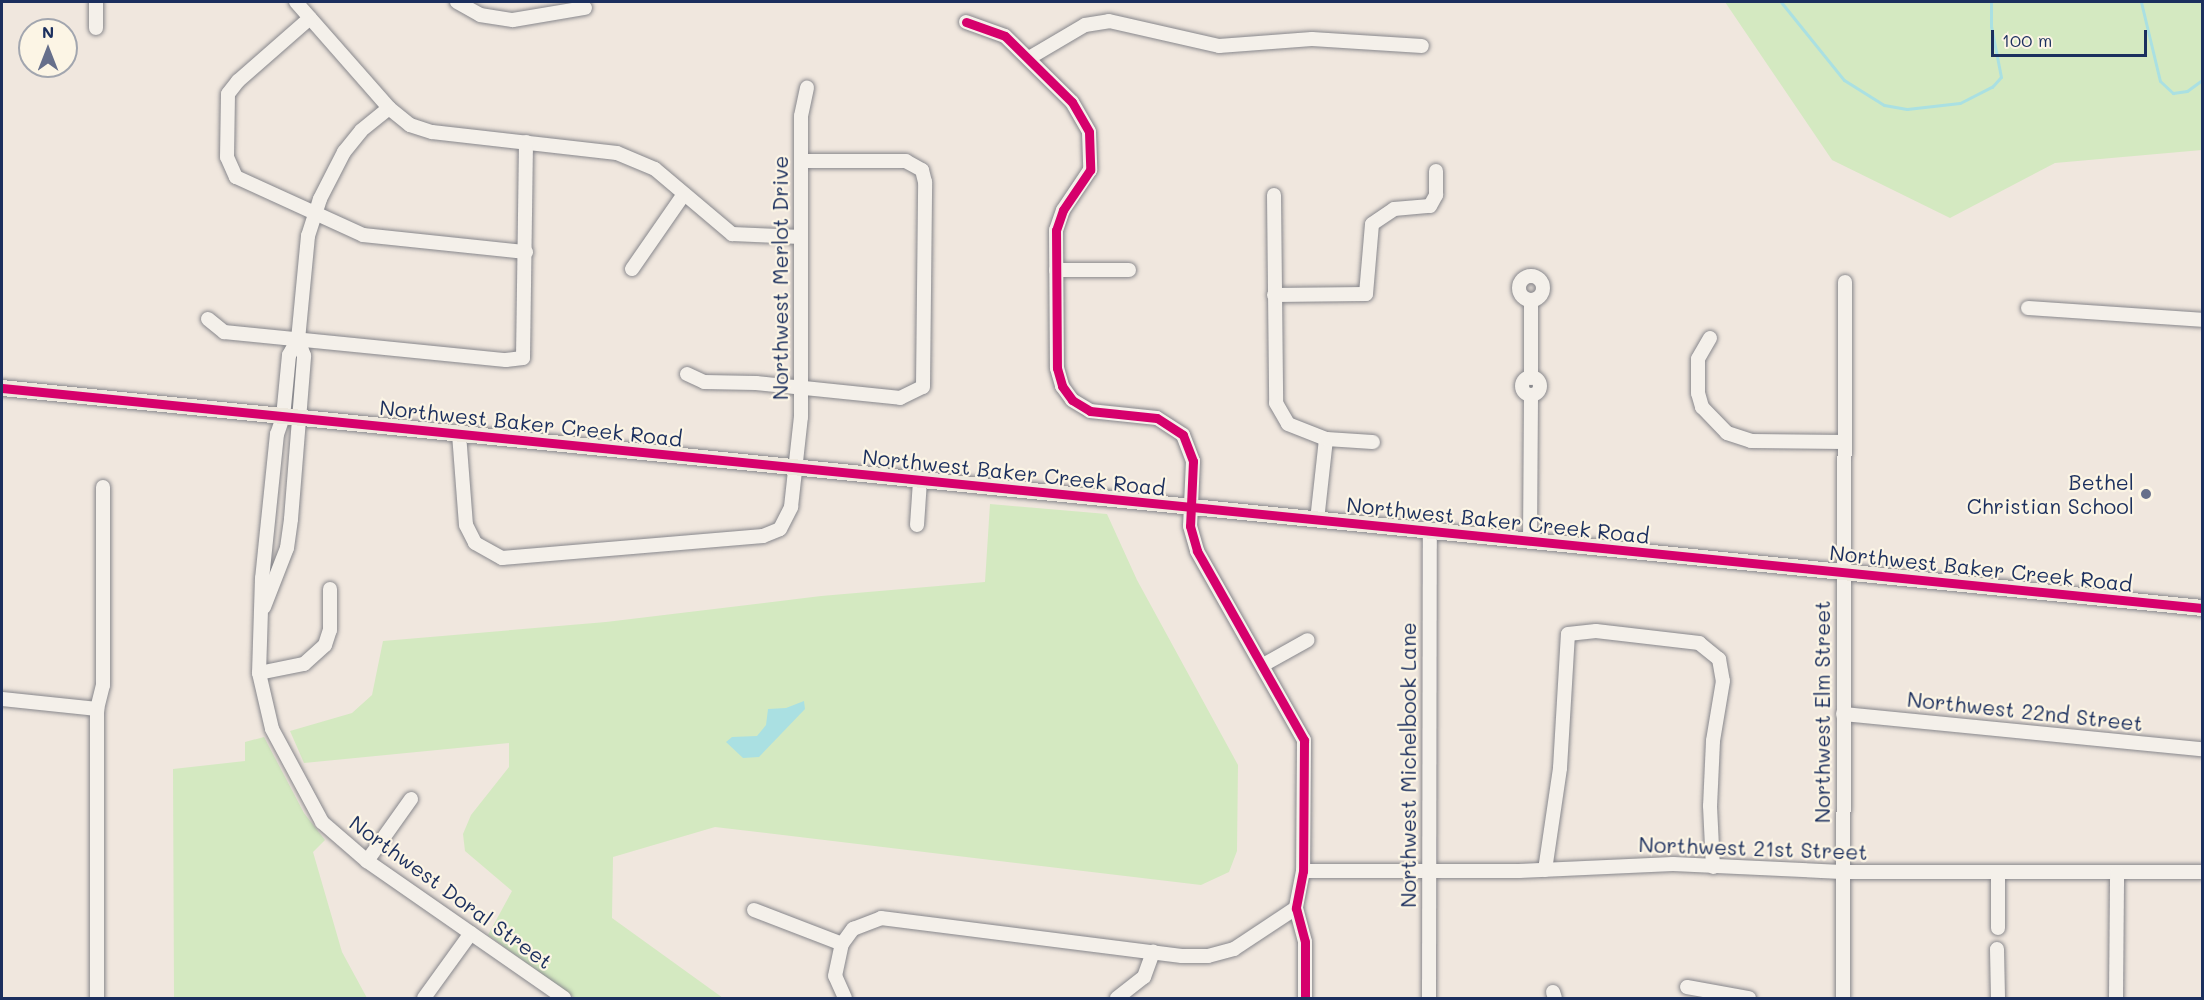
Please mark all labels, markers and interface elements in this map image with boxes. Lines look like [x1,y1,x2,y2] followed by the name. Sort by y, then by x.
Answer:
[18,18,78,78] north arrow
[1994,18,2150,56] scale bar
[42,21,54,42] text: N
[2002,28,2052,52] text: 100 m
[767,156,793,400] street label: Northwest Merlot Drive
[378,395,684,451] street label: Northwest Baker Creek Road
[861,444,1167,500] street label: Northwest Baker Creek Road
[1967,469,2134,519] place label: Bethel Christian School
[2139,487,2153,501] marker: Bethel Christian School
[1345,492,1651,548] street label: Northwest Baker Creek Road
[1828,540,2134,596] street label: Northwest Baker Creek Road
[1809,601,1835,823] street label: Northwest Elm Street
[1395,622,1421,908] street label: Northwest Michelbook Lane
[1906,686,2144,736] street label: Northwest 22nd Street
[345,810,557,974] street label: Northwest Doral Street
[1638,831,1868,865] street label: Northwest 21st Street

